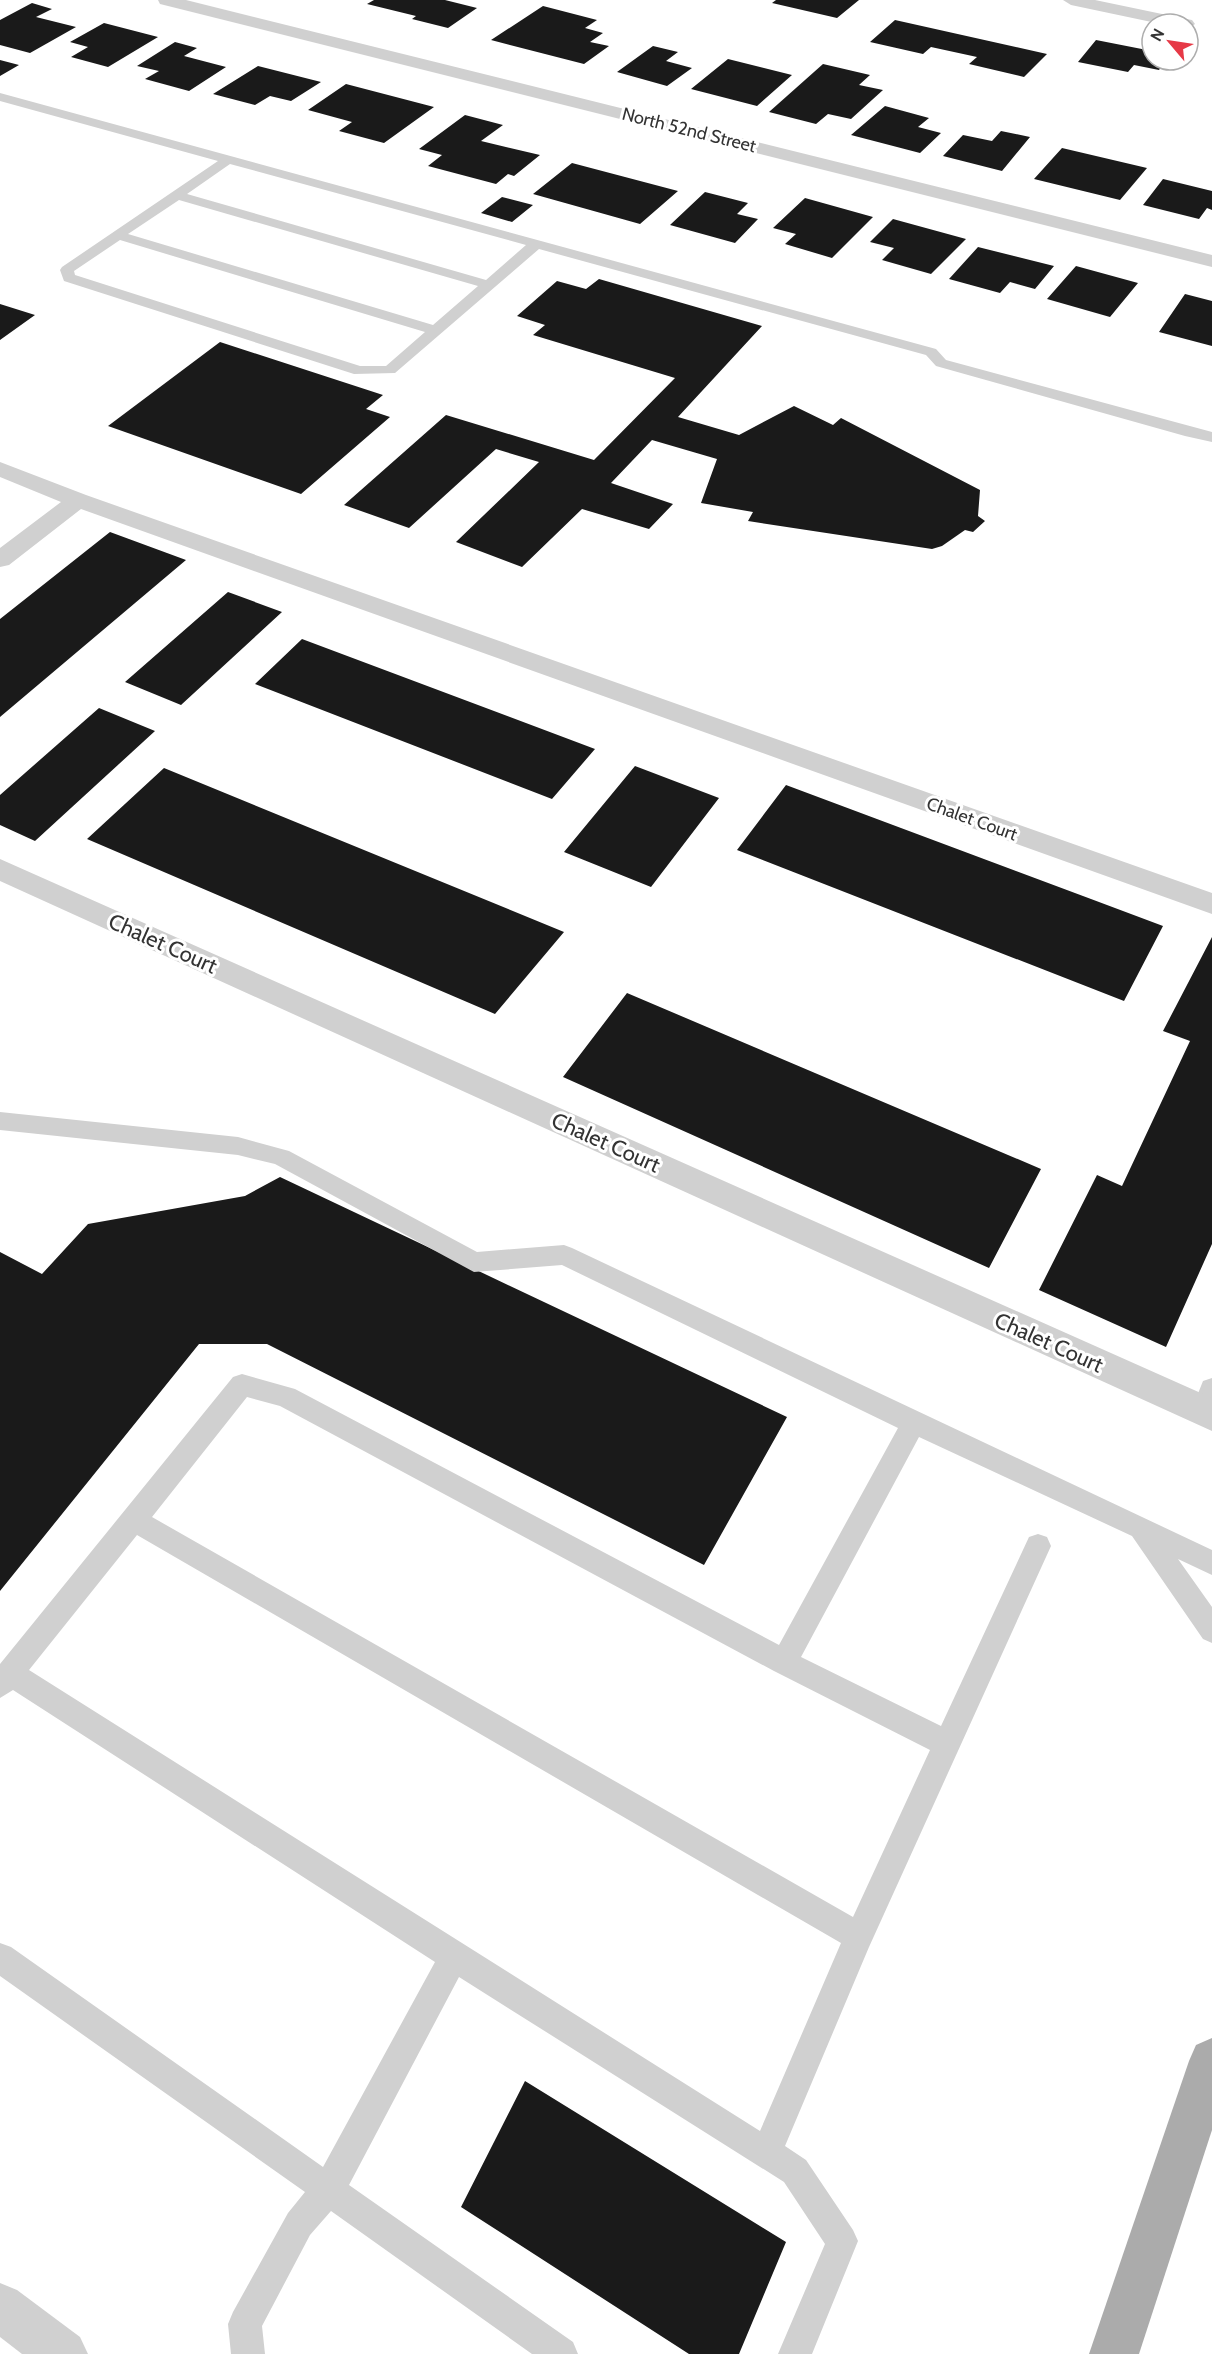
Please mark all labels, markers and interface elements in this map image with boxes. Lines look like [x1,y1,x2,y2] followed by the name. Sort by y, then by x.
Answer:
[1140,12,1200,72] north arrow
[1146,25,1168,45] text: N
[620,103,758,157] street label: North 52nd Street
[924,792,1020,846] street label: Chalet Court
[104,908,222,980] street label: Chalet Court
[547,1107,665,1179] street label: Chalet Court
[990,1307,1108,1379] street label: Chalet Court

